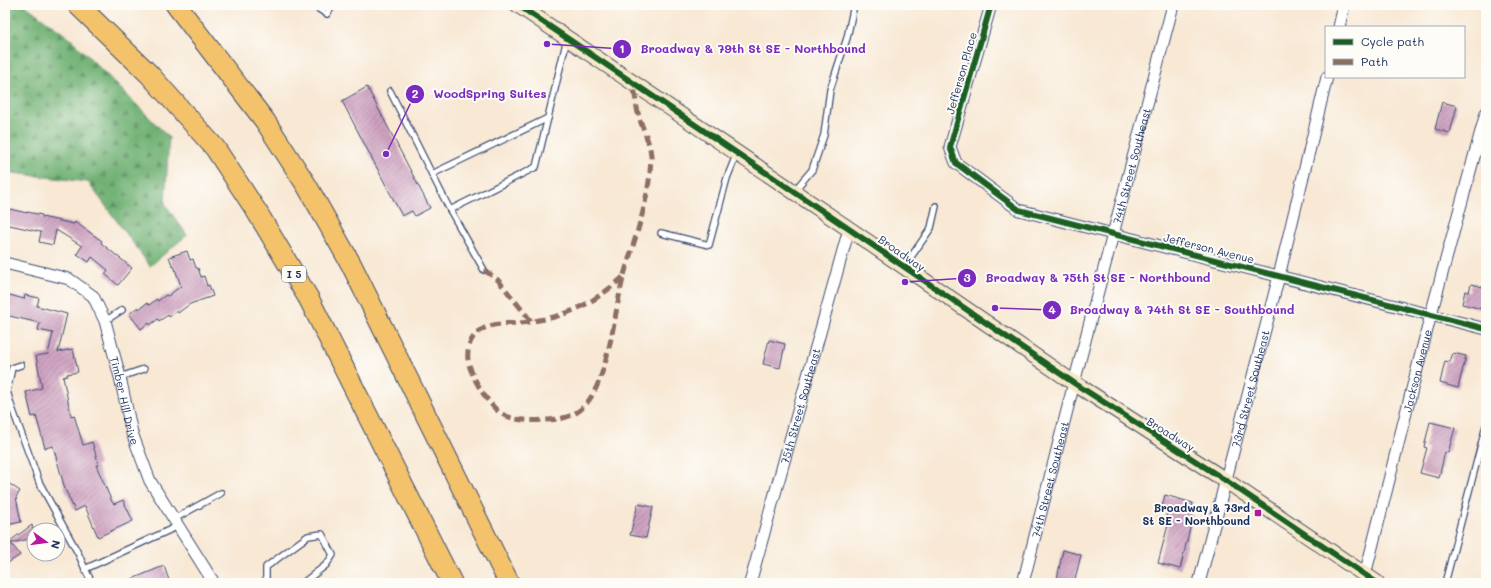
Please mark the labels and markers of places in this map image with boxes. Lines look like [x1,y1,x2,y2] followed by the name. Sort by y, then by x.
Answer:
[612,37,873,61] callout: Broadway & 79th St SE - Northbound
[405,82,554,106] callout: WoodSpring Suites
[957,266,1218,290] callout: Broadway & 75th St SE - Northbound
[1042,298,1303,322] callout: Broadway & 74th St SE - Southbound
[1142,500,1250,528] place label: Broadway & 73rd St SE - Northbound
[1253,508,1263,518] marker: Broadway & 73rd St SE - Northbound

